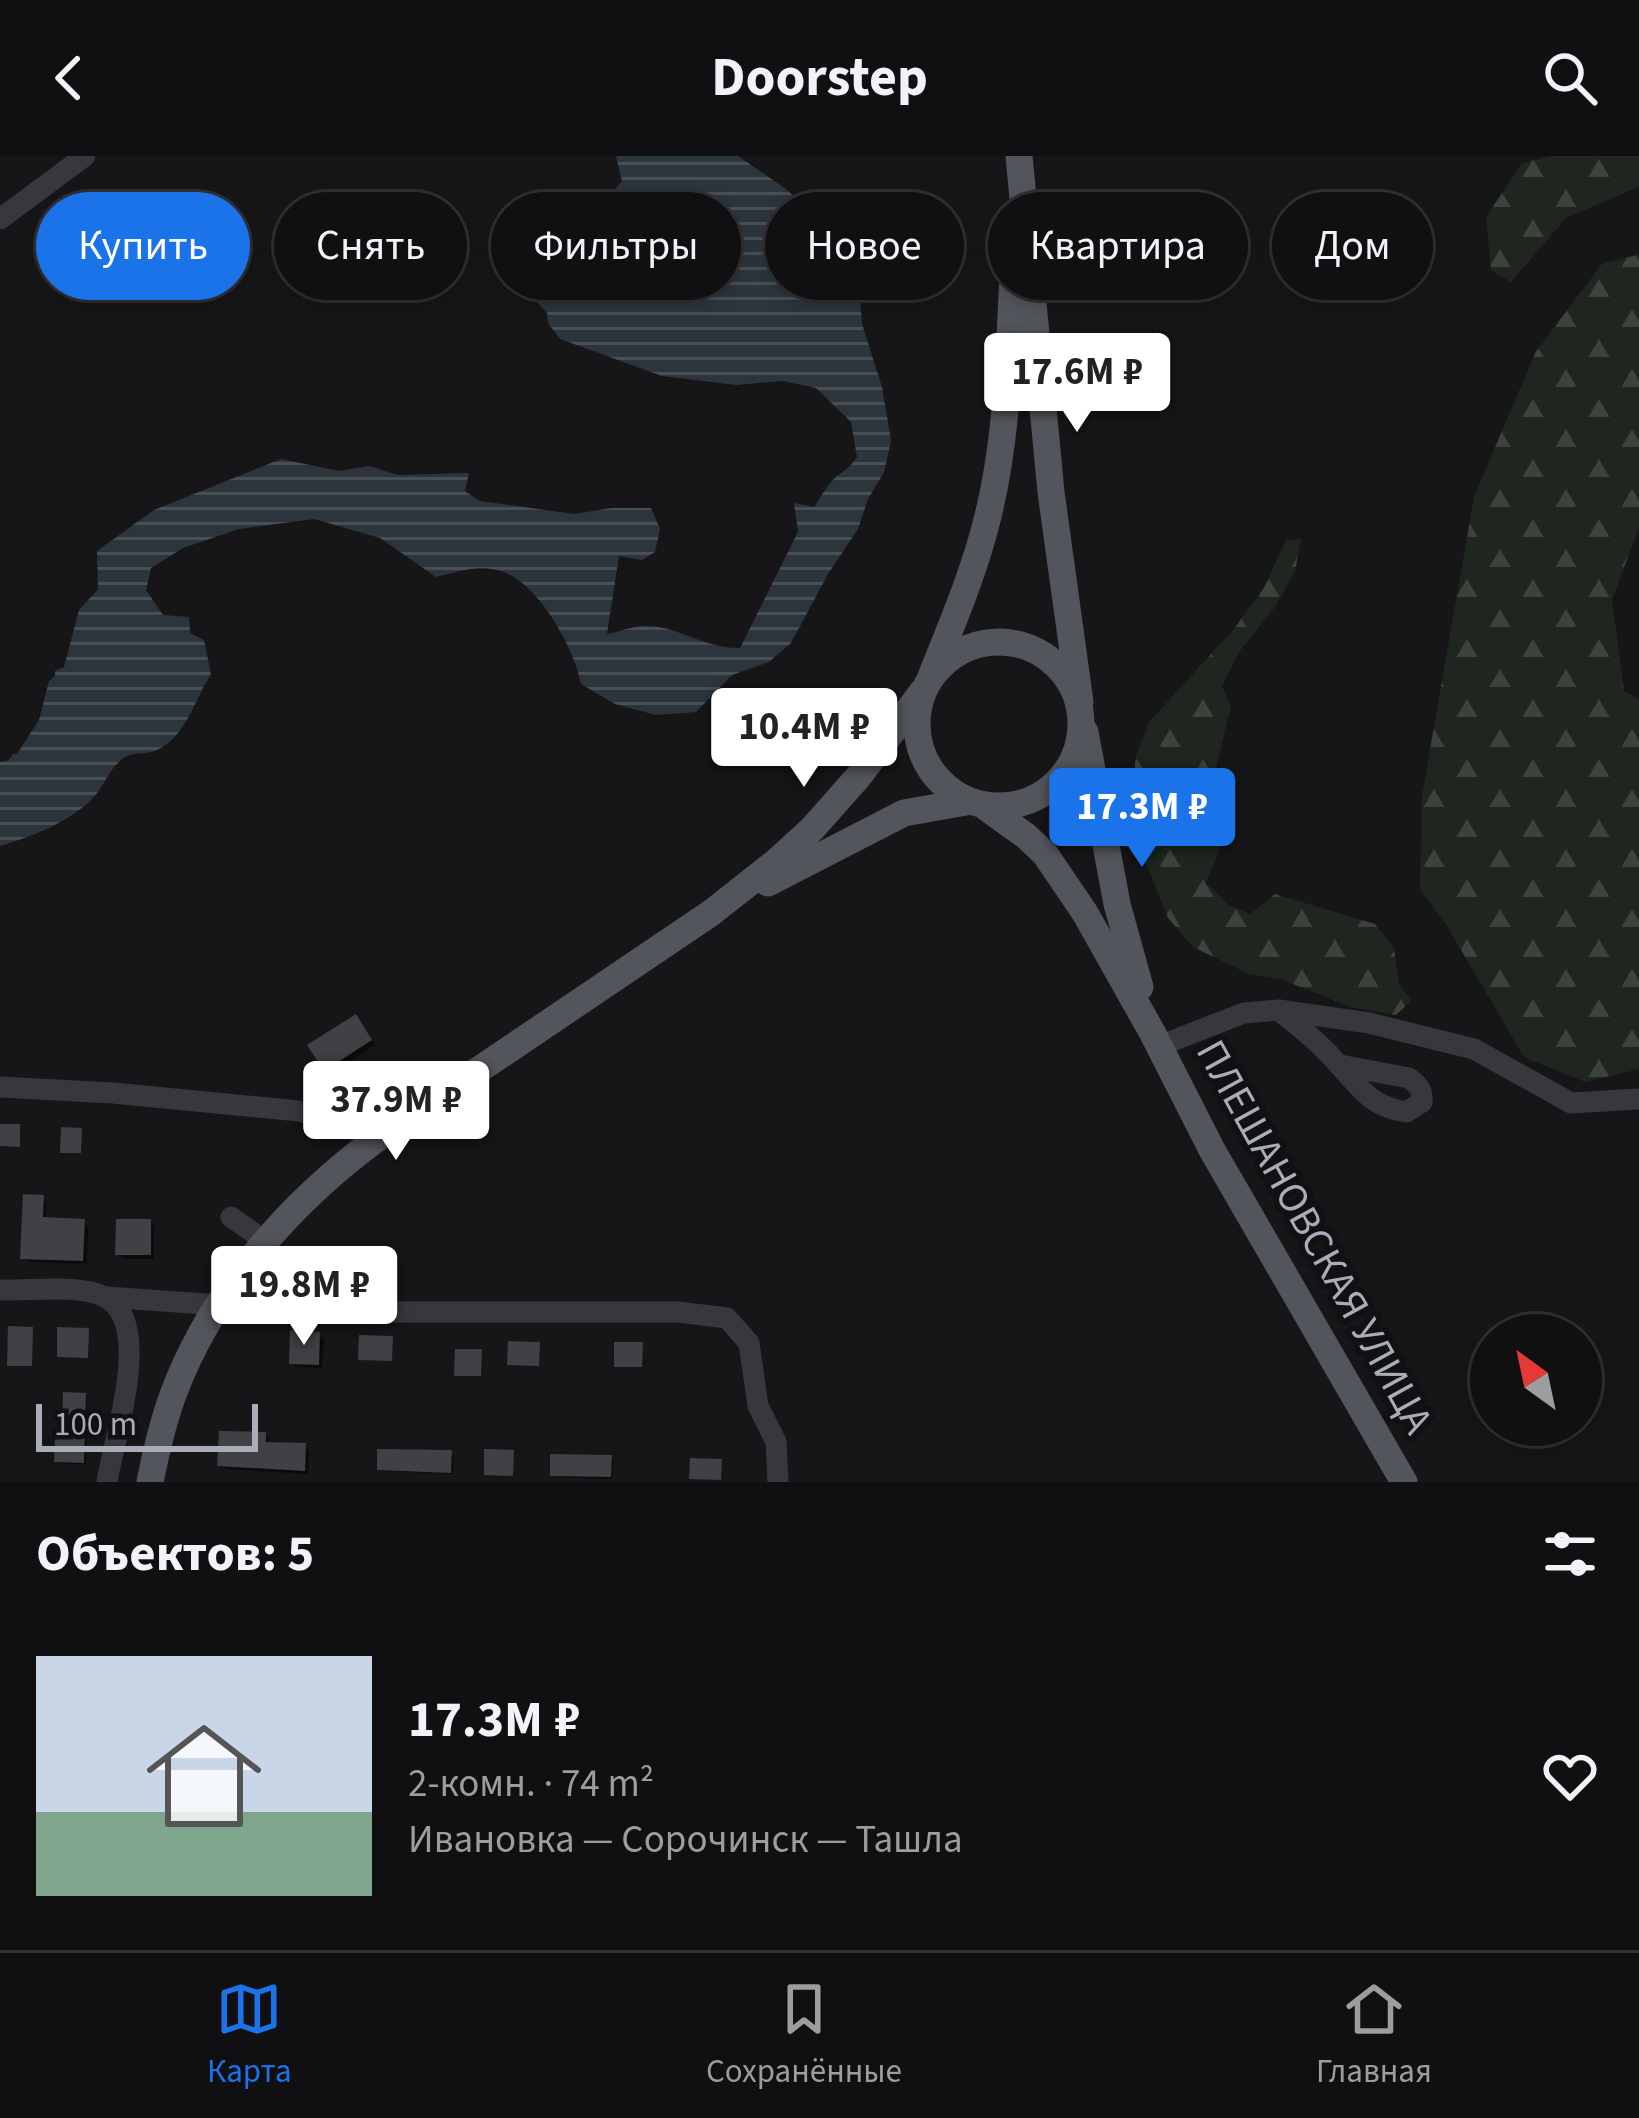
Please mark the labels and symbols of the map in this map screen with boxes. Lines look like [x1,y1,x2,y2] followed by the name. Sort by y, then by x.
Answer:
[966,333,1188,435] pin: 17.6M ₽
[693,688,915,790] pin: 10.4M ₽
[1031,768,1253,870] pin: 17.3M ₽
[1181,1029,1447,1445] street label: ПЛЕШАНОВСКАЯ УЛИЦА
[285,1061,507,1163] pin: 37.9M ₽
[193,1246,415,1348] pin: 19.8M ₽
[1470,1314,1602,1446] north arrow
[36,1398,258,1451] scale bar

